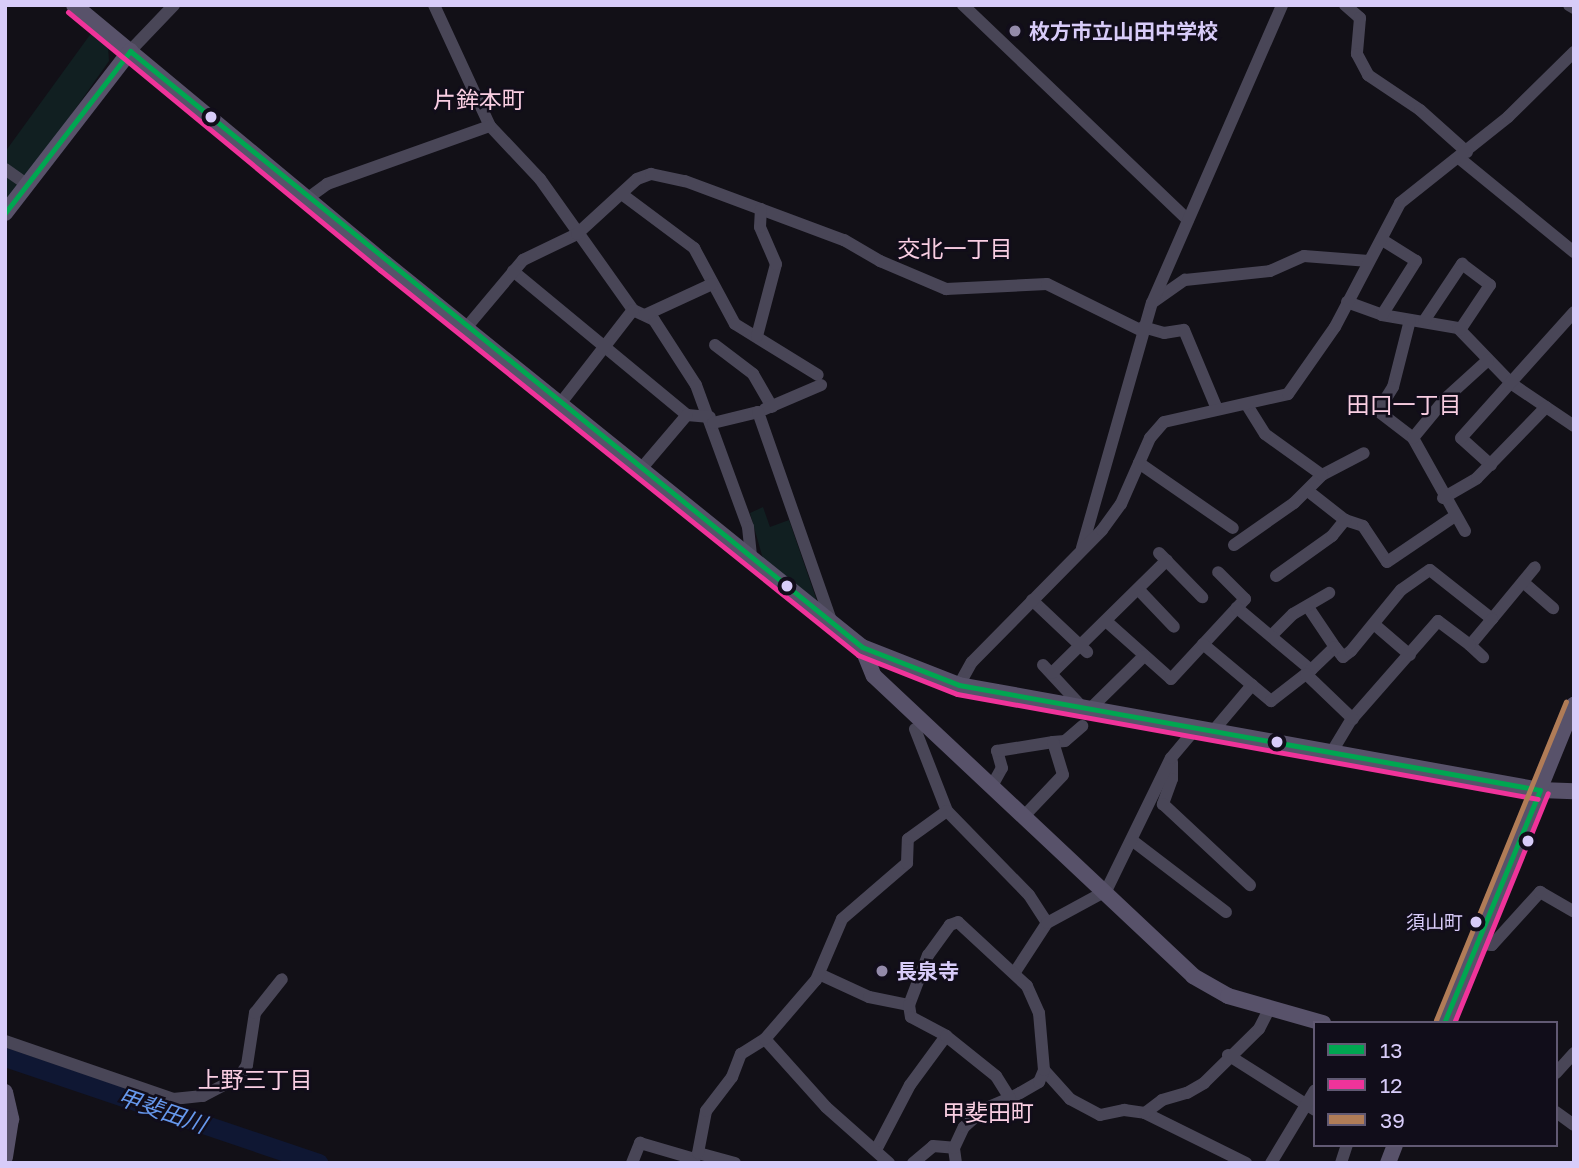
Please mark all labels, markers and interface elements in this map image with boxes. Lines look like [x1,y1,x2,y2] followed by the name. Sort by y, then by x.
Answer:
[1029,18,1218,44] place label: 枚方市立山田中学校
[1007,23,1023,39] marker: 枚方市立山田中学校
[433,85,525,113] district label: 片鉾本町
[204,110,218,124] unlabelled marker
[898,234,1012,262] district label: 交北一丁目
[1347,390,1461,418] district label: 田口一丁目
[780,579,794,593] unlabelled marker
[1270,735,1284,749] unlabelled marker
[1521,834,1535,848] unlabelled marker
[1406,911,1463,933] place label: 須山町
[1469,915,1483,929] marker: 須山町
[896,958,959,984] place label: 長泉寺
[874,963,890,979] marker: 長泉寺
[1313,1021,1558,1147] legend
[1380,1037,1402,1063] text: 13
[198,1065,312,1093] district label: 上野三丁目
[1380,1072,1402,1098] text: 12
[114,1082,210,1138] water label: 甲斐田川
[942,1098,1034,1126] district label: 甲斐田町
[1380,1107,1405,1133] text: 39

